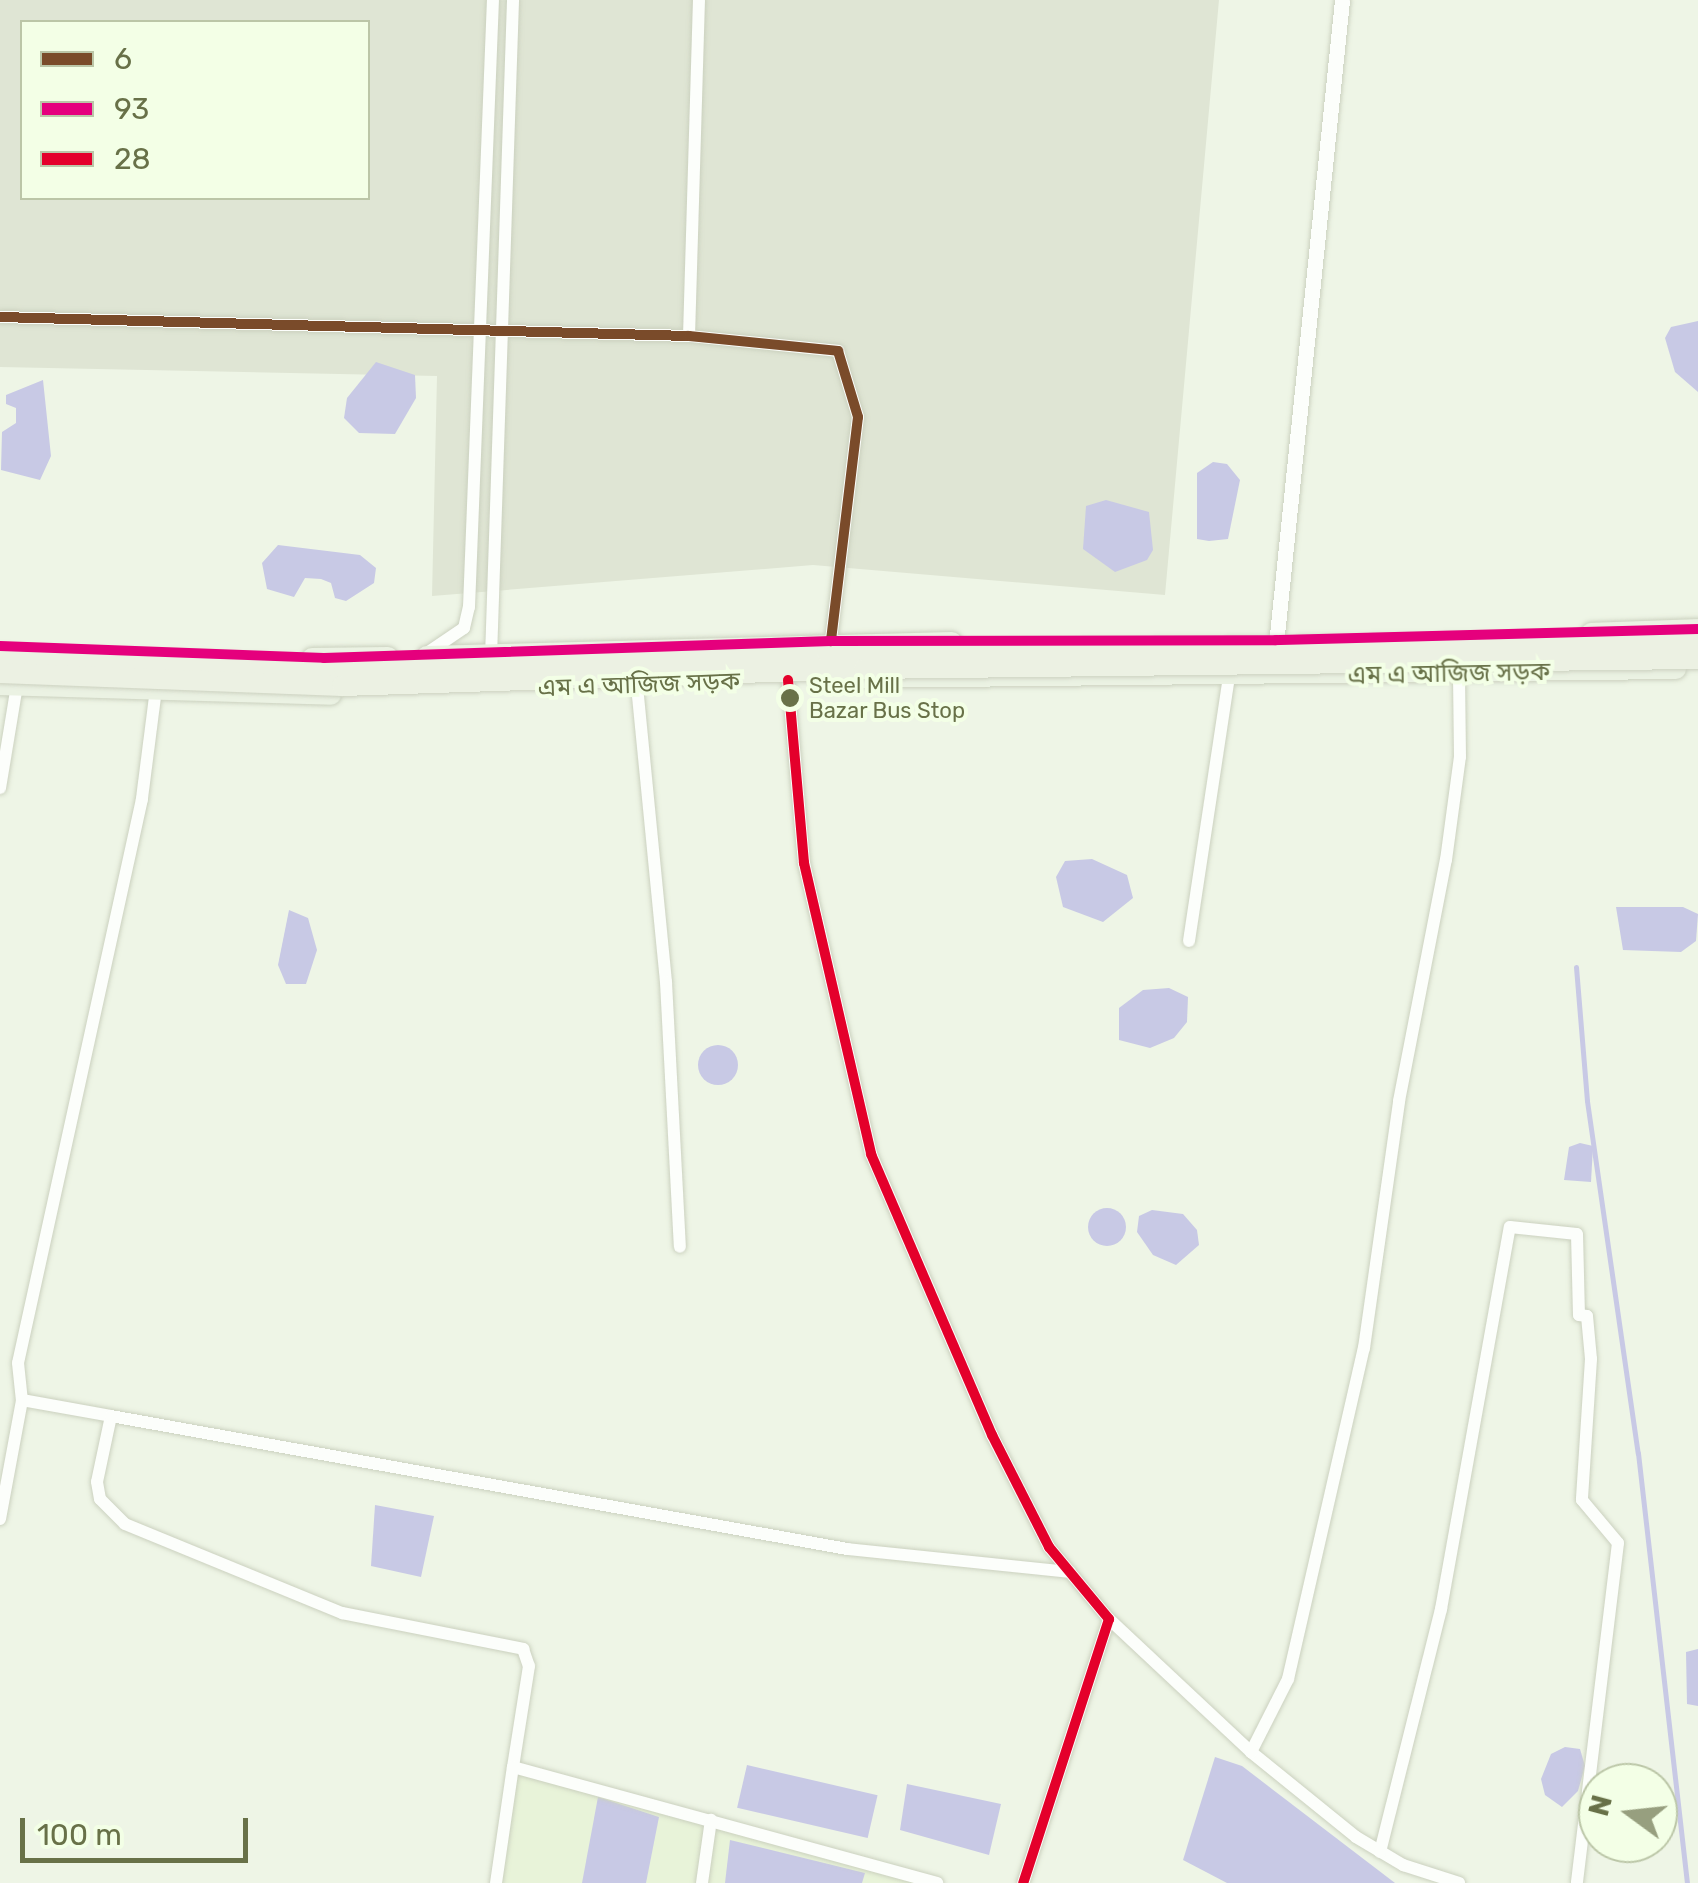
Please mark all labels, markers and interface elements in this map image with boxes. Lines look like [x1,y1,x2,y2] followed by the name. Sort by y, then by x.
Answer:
[20,20,370,200] legend
[114,41,132,77] text: 6
[114,91,149,127] text: 93
[114,141,151,177] text: 28
[1348,657,1550,691] street label: এম এ আজিজ সড়ক
[537,666,741,704] street label: এম এ আজিজ সড়ক
[809,672,966,724] place label: Steel Mill Bazar Bus Stop
[780,688,800,708] marker: Steel Mill Bazar Bus Stop
[1578,1763,1678,1863] north arrow
[1582,1792,1619,1820] text: N
[25,1798,252,1860] scale bar
[37,1817,122,1853] text: 100 m

